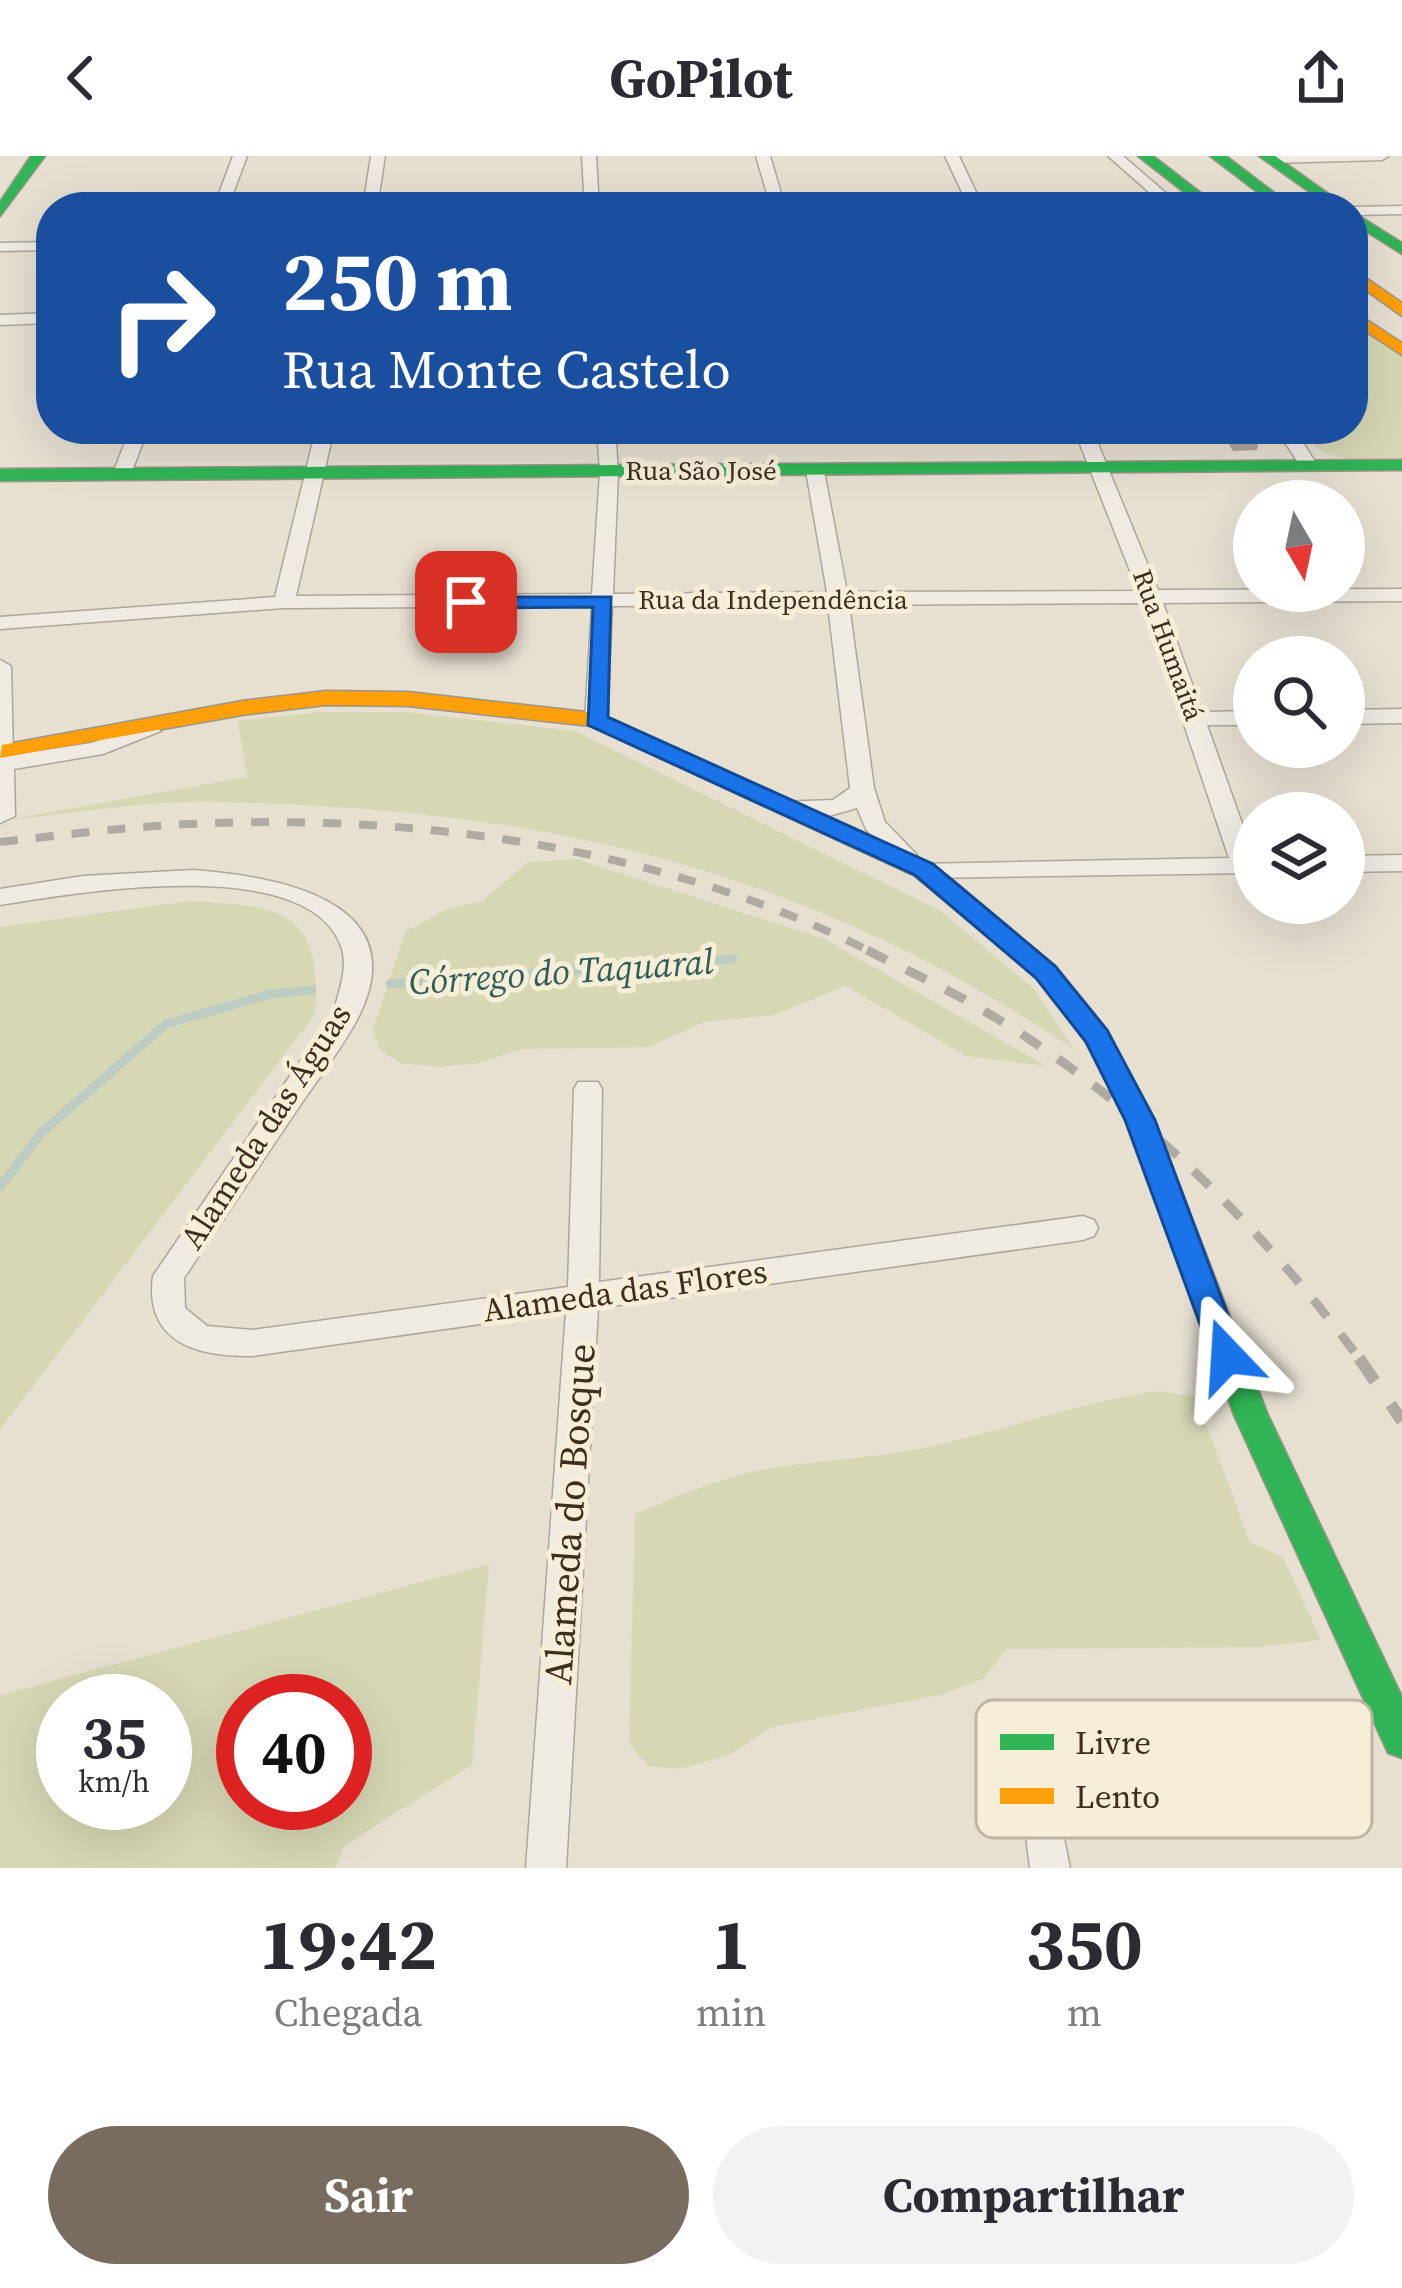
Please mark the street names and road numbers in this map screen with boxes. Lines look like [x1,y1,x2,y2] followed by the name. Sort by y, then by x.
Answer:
[625,452,777,489] street label: Rua São José
[1124,564,1213,726] street label: Rua Humaitá
[638,581,908,618] street label: Rua da Independência
[169,995,362,1258] street label: Alameda das Águas
[480,1248,770,1333] street label: Alameda das Flores
[531,1342,608,1686] street label: Alameda do Bosque

